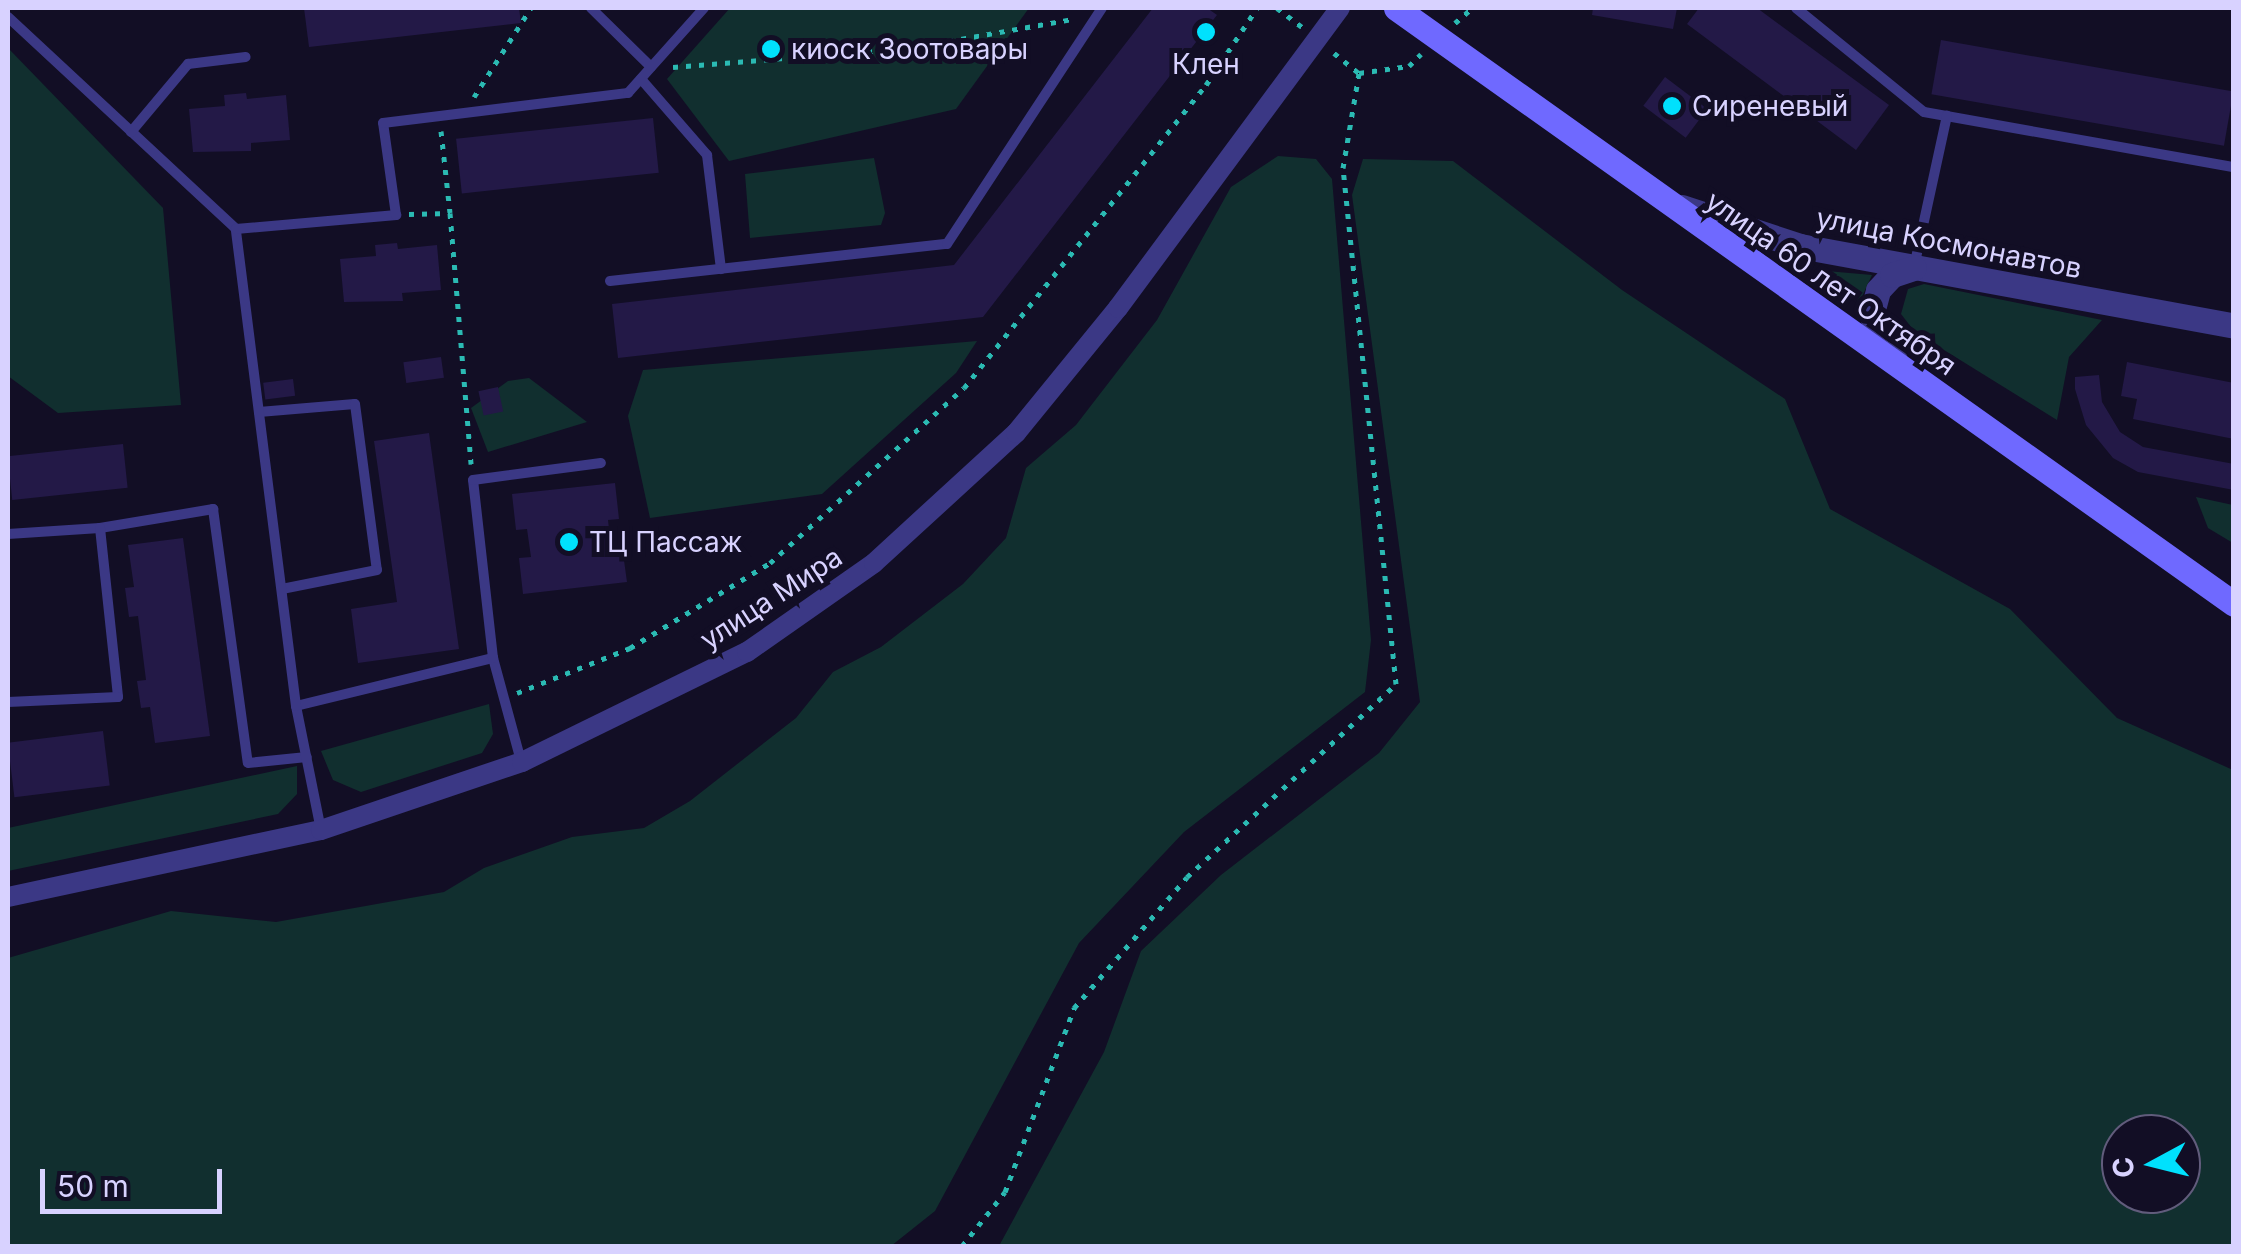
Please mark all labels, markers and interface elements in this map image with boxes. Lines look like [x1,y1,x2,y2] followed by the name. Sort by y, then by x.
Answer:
[1195,21,1217,43] marker: Клен
[791,32,1028,66] place label: киоск Зоотовары
[760,38,782,60] marker: киоск Зоотовары
[1172,47,1240,81] place label: Клен
[1692,89,1848,123] place label: Сиреневый
[1661,95,1683,117] marker: Сиреневый
[1699,184,1963,382] street label: улица 60 лет Октября
[1813,201,2085,285] street label: улица Космонавтов
[589,525,742,559] place label: ТЦ Пассаж
[558,531,580,553] marker: ТЦ Пассаж
[694,540,848,656] street label: улица Мира
[2101,1114,2201,1214] north arrow
[45,1149,228,1211] scale bar
[2105,1155,2141,1180] text: С
[57,1168,129,1204] text: 50 m

